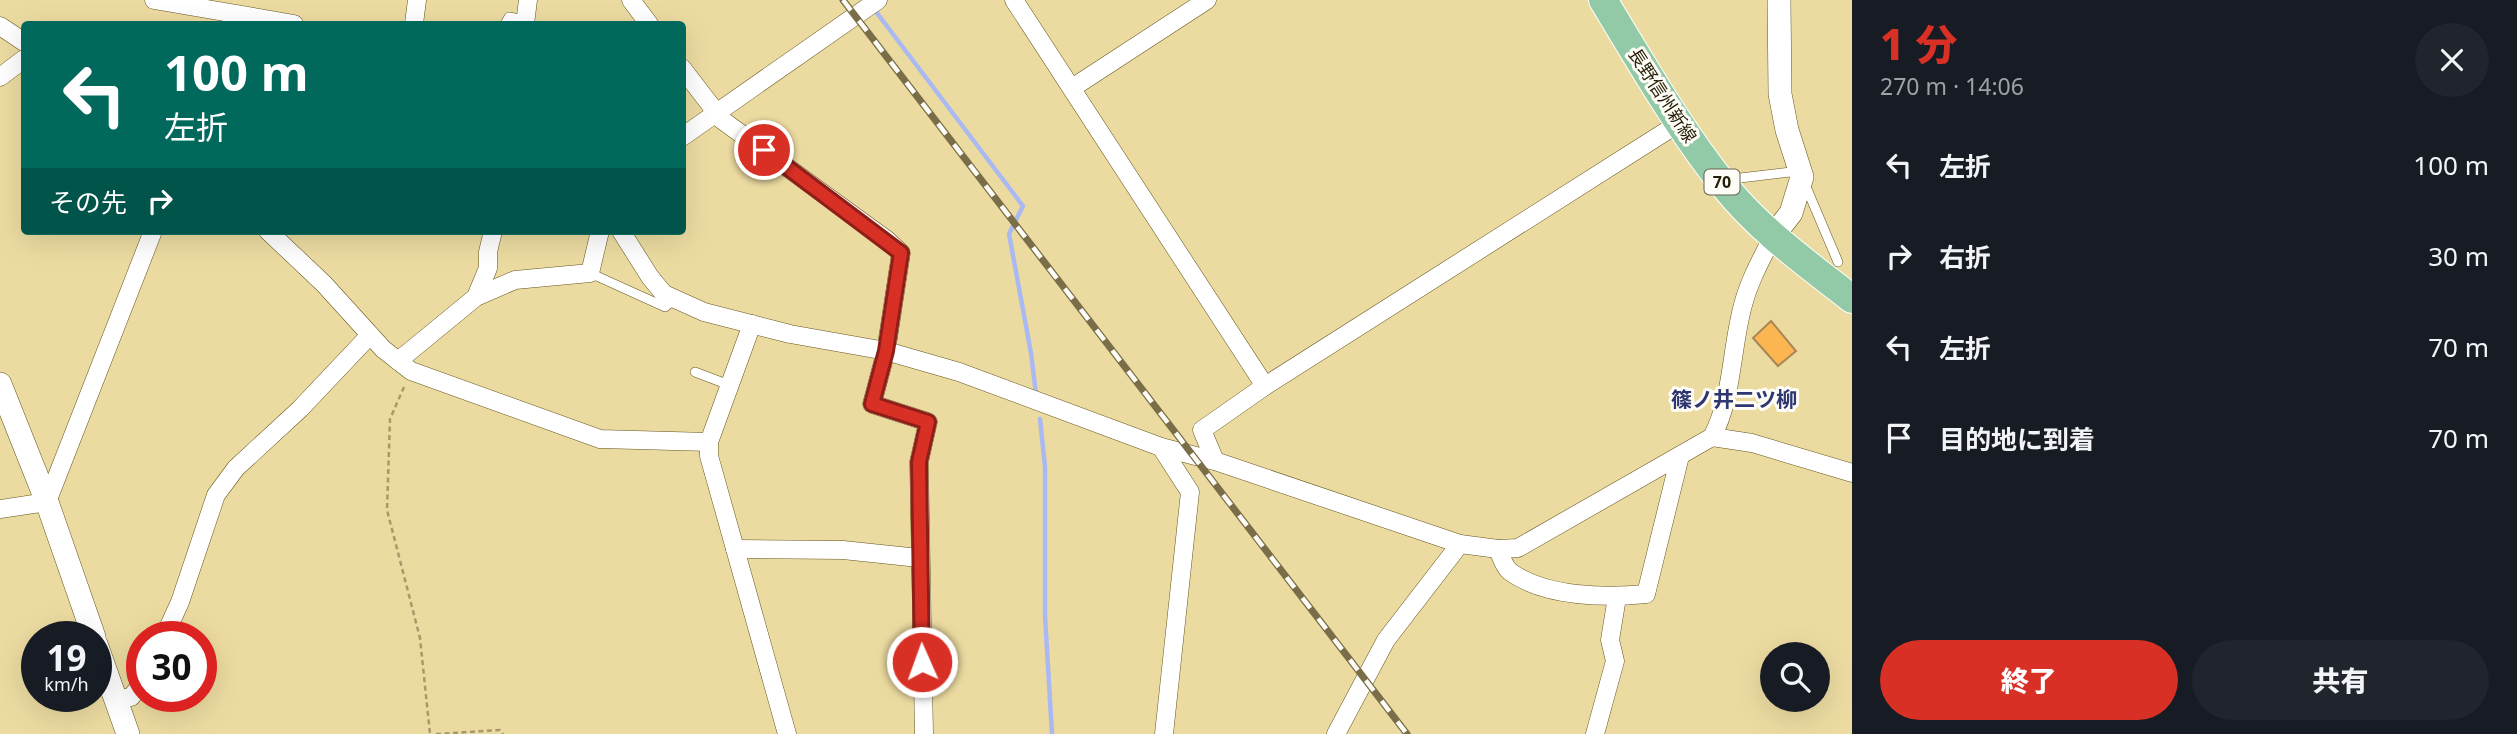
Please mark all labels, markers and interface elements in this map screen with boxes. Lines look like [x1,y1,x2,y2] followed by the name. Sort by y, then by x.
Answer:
[1880,15,1957,72] text: 1 分
[2415,23,2489,97] button: close
[164,39,309,105] text: 100 m
[1624,43,1702,147] street label: 長野信州新線
[49,49,140,140] icon: left
[1880,70,2024,102] text: 270 m · 14:06
[164,105,228,148] text: 左折
[734,120,794,180] pin
[745,131,783,169] icon: arrive
[1880,146,1918,184] icon: left
[2413,147,2489,183] text: 100 m
[1939,148,1991,184] text: 左折
[1704,170,1740,194] road number: 70
[141,182,179,220] icon: right
[49,184,127,220] text: その先
[1880,237,1918,275] icon: right
[2428,238,2489,274] text: 30 m
[1939,239,1991,275] text: 右折
[1880,328,1918,366] icon: left
[2428,329,2489,365] text: 70 m
[1939,330,1991,366] text: 左折
[1671,385,1797,413] district label: 篠ノ井二ツ柳
[1880,419,1918,457] icon: arrive
[2428,420,2489,456] text: 70 m
[1939,421,2095,457] text: 目的地に到着
[126,621,217,712] speed limit sign: 30
[885,625,959,699] position arrow
[46,634,87,681] text: 19
[1880,640,2178,720] button: 終了
[2192,640,2489,720] button: 共有
[1760,642,1830,712] map controls
[1760,642,1830,712] button: search
[44,672,89,696] text: km/h

